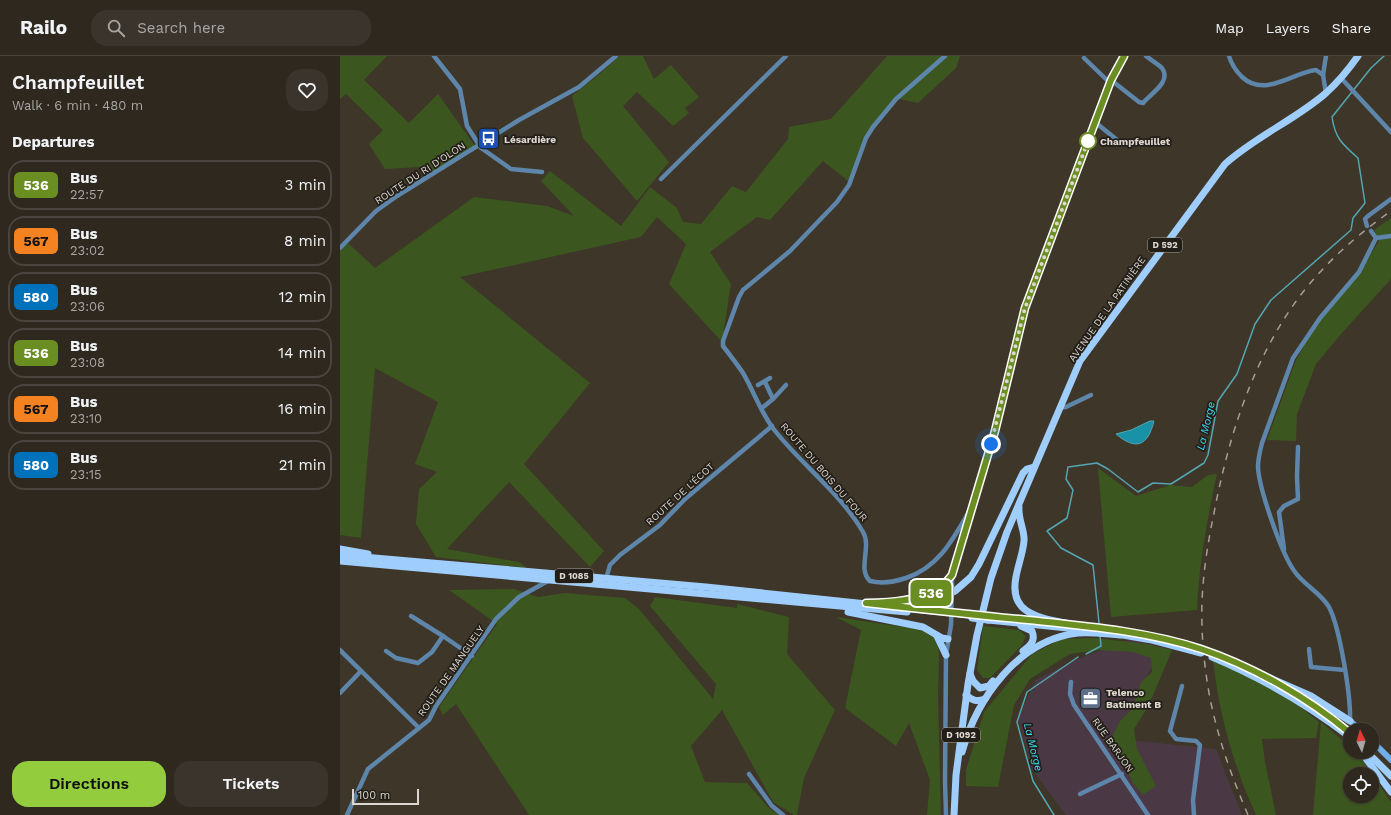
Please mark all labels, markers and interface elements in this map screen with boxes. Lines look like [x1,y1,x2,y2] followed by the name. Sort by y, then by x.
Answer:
[91,10,371,46] search box
[20,16,67,39] text: Railo
[105,17,127,39] icon: search
[137,19,225,37] text: Search here
[1215,20,1244,36] text: Map
[1266,20,1310,36] text: Layers
[1332,20,1371,36] text: Share
[286,69,328,111] button: heart
[12,71,144,94] text: Champfeuillet
[12,98,143,113] text: Walk · 6 min · 480 m
[475,126,501,152] bus stop icon: Lésardière
[1079,132,1097,150] marker: Champfeuillet
[12,133,95,151] text: Departures
[504,134,556,145] place label: Lésardière
[1100,136,1171,147] place label: Champfeuillet
[373,140,467,206] street label: ROUTE DU RI D'OLON
[70,169,98,187] text: Bus
[285,176,326,194] text: 3 min
[23,177,49,193] text: 536
[70,187,104,202] text: 22:57
[70,225,98,243] text: Bus
[284,232,326,250] text: 8 min
[24,233,49,249] text: 567
[1148,238,1182,252] road number: D 592
[70,243,105,258] text: 23:02
[1066,254,1148,364] street label: AVENUE DE LA PATINIÈRE
[70,281,98,299] text: Bus
[279,288,326,306] text: 12 min
[23,289,49,305] text: 580
[70,299,105,314] text: 23:06
[70,337,98,355] text: Bus
[278,344,326,362] text: 14 min
[23,345,49,361] text: 536
[70,355,105,370] text: 23:08
[70,393,98,411] text: Bus
[278,400,326,418] text: 16 min
[1194,400,1218,452] water label: La Morge
[24,401,49,417] text: 567
[70,411,102,426] text: 23:10
[778,421,870,524] street label: ROUTE DU BOIS DU FOUR
[981,434,1001,454] your location
[70,449,98,467] text: Bus
[279,456,326,474] text: 21 min
[23,457,49,473] text: 580
[644,461,716,527] street label: ROUTE DE L'ÉCOT
[70,467,102,482] text: 23:15
[555,569,593,583] road number: D 1085
[908,580,954,606] line badge: 536
[918,585,944,601] text: 536
[416,624,487,718] street label: ROUTE DE MANGUELY
[1078,685,1104,711] office icon: Telenco Batiment B
[1106,687,1161,710] place label: Telenco Batiment B
[1090,716,1136,774] street label: RUE BARJON
[1021,721,1045,773] water label: La Morge
[1343,723,1379,759] north arrow
[1343,723,1379,803] map controls
[942,728,980,742] road number: D 1092
[12,761,166,807] button: Directions
[174,761,328,807] button: Tickets
[1343,767,1379,803] button: locate
[352,787,419,806] scale bar
[358,789,390,802] text: 100 m

